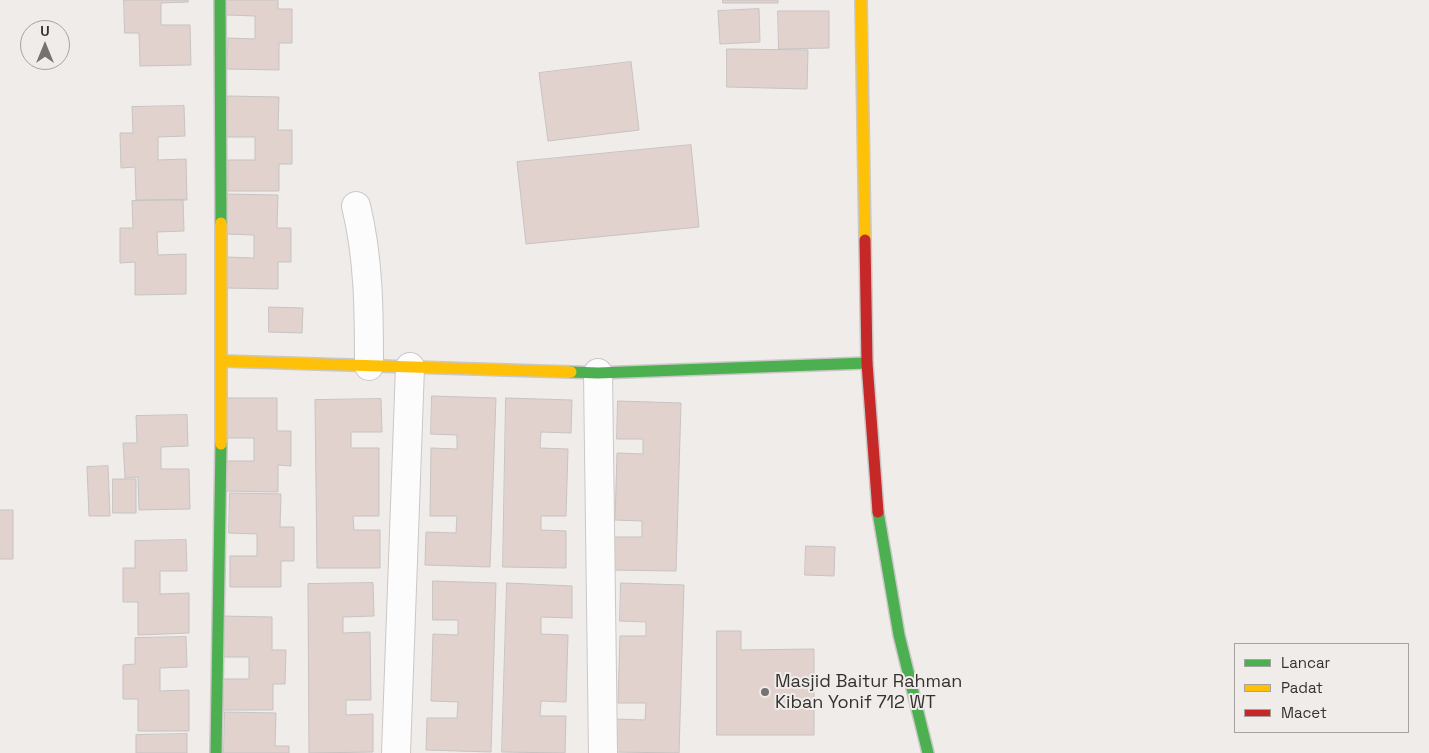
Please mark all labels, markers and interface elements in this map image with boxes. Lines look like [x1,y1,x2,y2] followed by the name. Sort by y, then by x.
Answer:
[20,20,70,70] north arrow
[40,22,50,40] text: U
[1234,643,1409,733] legend
[1281,653,1330,672] text: Lancar
[775,671,962,714] place label: Masjid Baitur Rahman Kiban Yonif 712 WT
[1281,678,1323,697] text: Padat
[759,686,771,698] marker: Masjid Baitur Rahman Kiban Yonif 712 WT
[1281,703,1327,722] text: Macet

